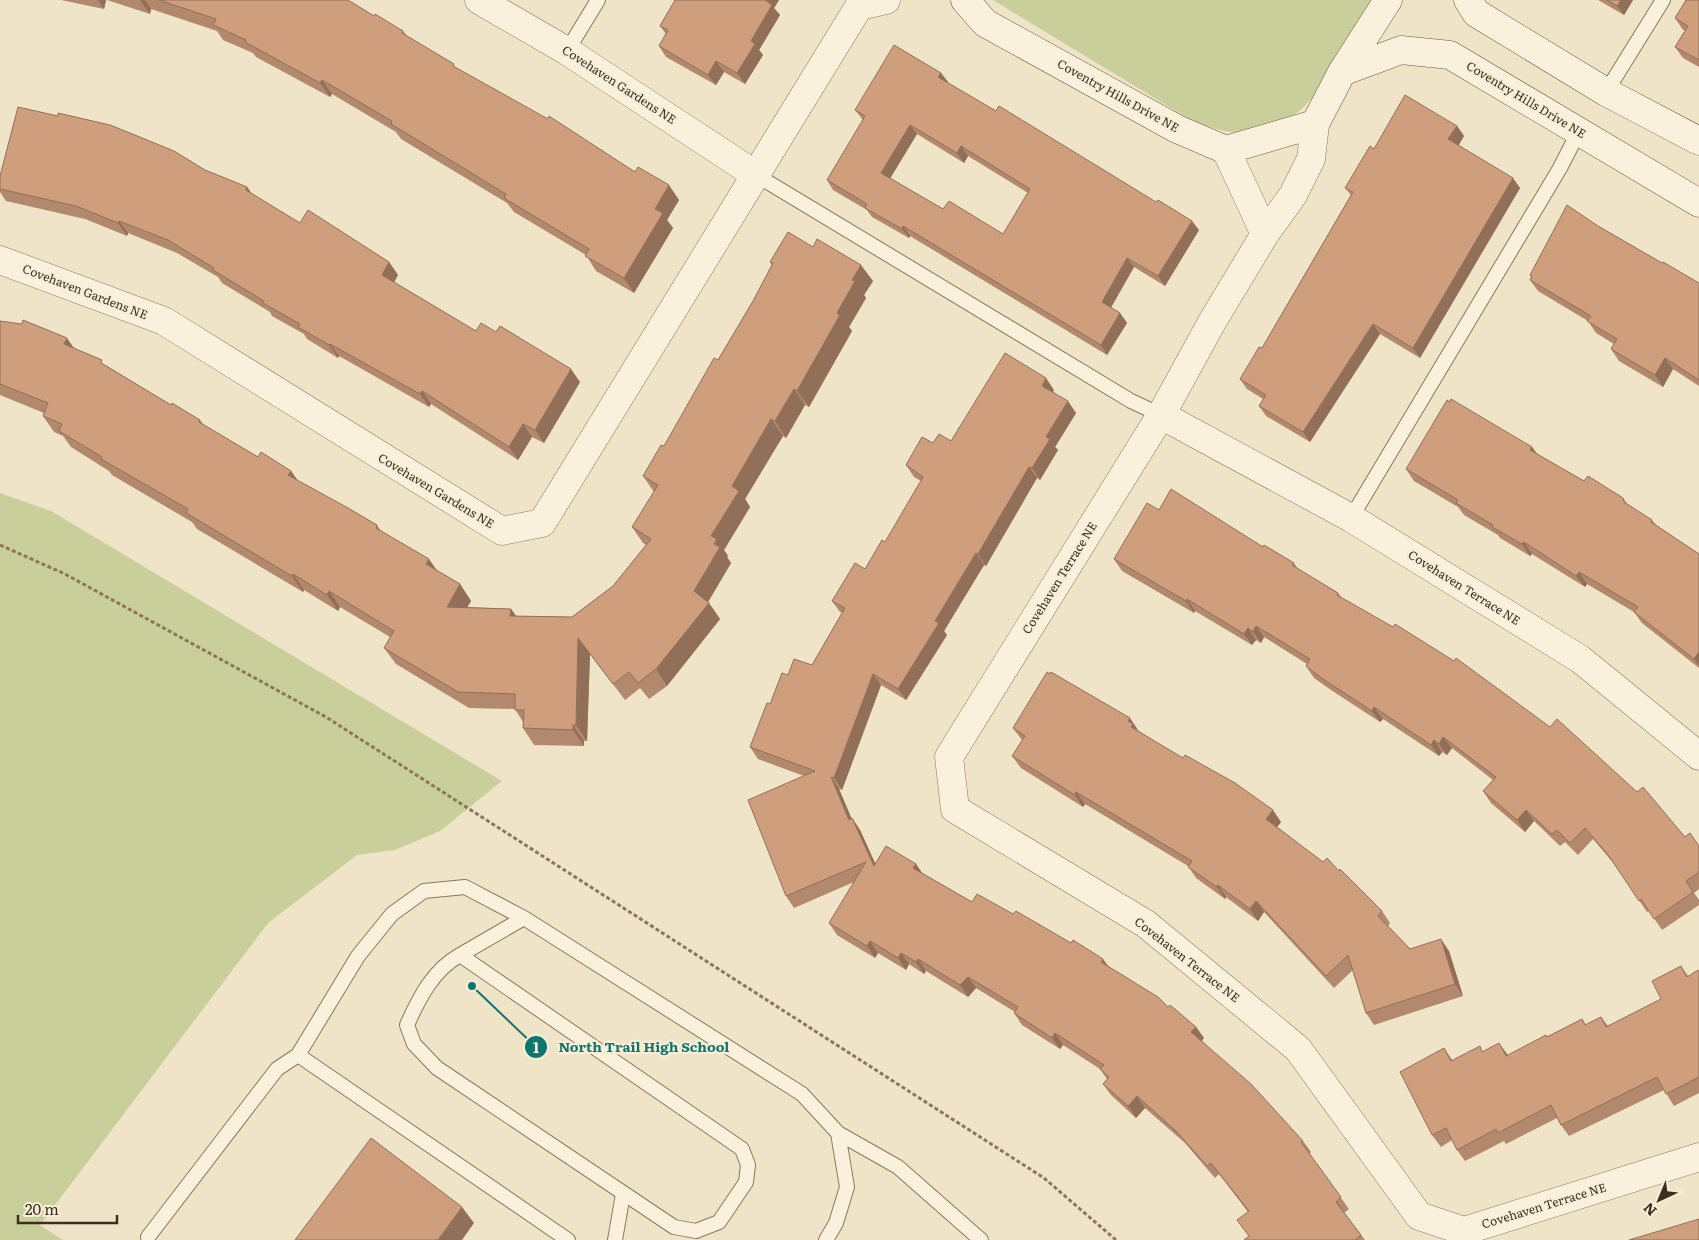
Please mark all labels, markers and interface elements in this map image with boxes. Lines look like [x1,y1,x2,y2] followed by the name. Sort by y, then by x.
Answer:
[559,40,680,128] street label: Covehaven Gardens NE
[1054,54,1183,136] street label: Coventry Hills Drive NE
[1463,56,1590,142] street label: Coventry Hills Drive NE
[20,259,151,323] street label: Covehaven Gardens NE
[375,448,498,532] street label: Covehaven Gardens NE
[1017,518,1101,637] street label: Covehaven Terrace NE
[1405,545,1524,629] street label: Covehaven Terrace NE
[1131,912,1244,1006] street label: Covehaven Terrace NE
[524,1033,739,1062] callout: North Trail High School
[533,1035,539,1058] text: 1
[559,1036,729,1056] text: North Trail High School
[1634,1175,1684,1225] north arrow
[1479,1177,1609,1233] street label: Covehaven Terrace NE
[18,1192,116,1224] scale bar
[25,1197,59,1220] text: 20 m
[1638,1199,1660,1221] text: N

